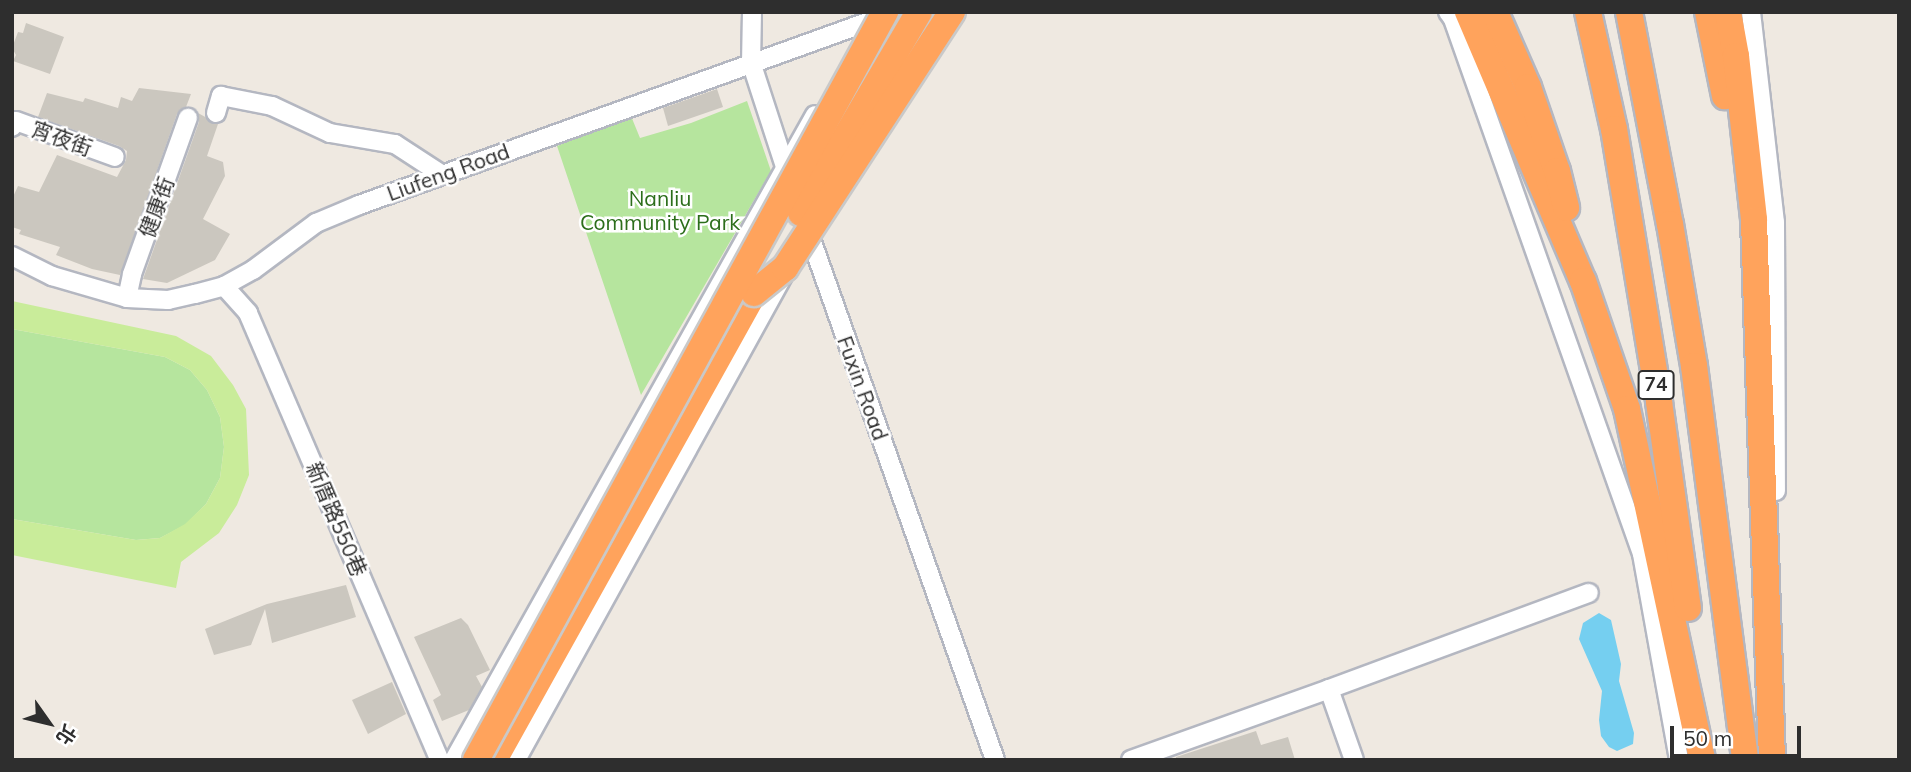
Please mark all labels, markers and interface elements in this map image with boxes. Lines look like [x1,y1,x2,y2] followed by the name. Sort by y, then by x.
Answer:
[28,115,96,161] street label: 宵夜街
[383,138,513,206] street label: Liufeng Road
[133,173,179,241] street label: 健康街
[580,185,740,235] park label: Nanliu Community Park
[832,332,894,444] street label: Fuxin Road
[1637,370,1675,400] road number: 74
[302,458,372,580] street label: 新厝路550巷
[14,688,84,758] north arrow
[1673,712,1804,756] scale bar
[51,720,82,749] text: 北
[1683,725,1732,751] text: 50 m

